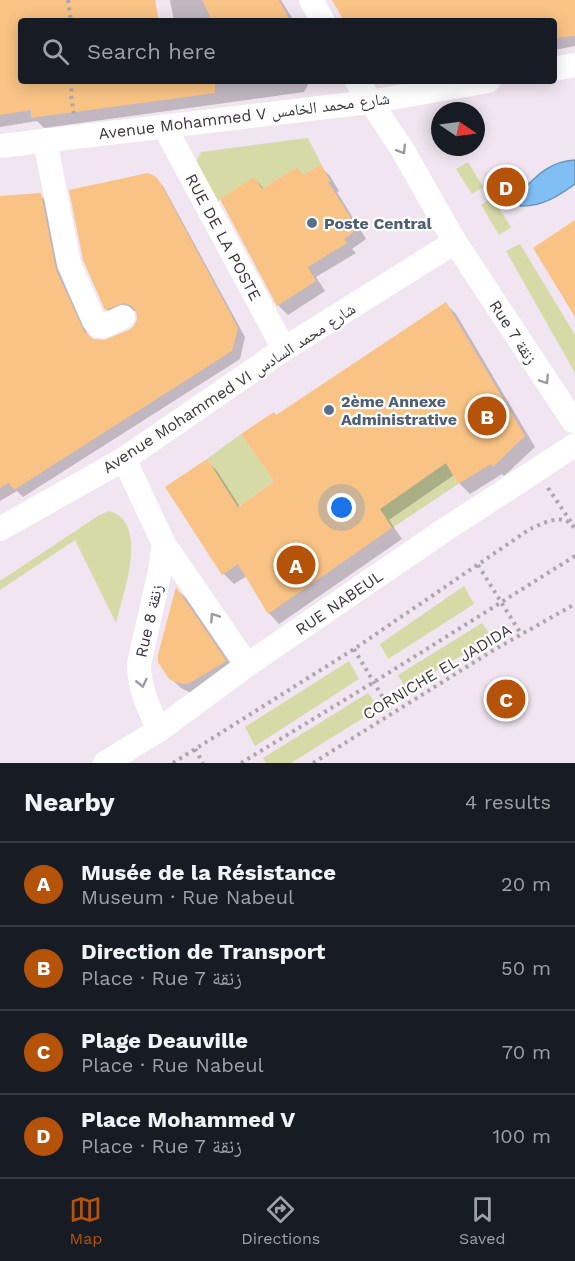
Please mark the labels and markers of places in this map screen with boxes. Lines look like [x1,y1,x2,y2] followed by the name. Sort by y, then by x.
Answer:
[486,164,526,210] pin: D
[324,214,432,233] place label: Poste Central
[305,216,319,230] marker: Poste Central
[341,392,457,429] place label: 2ème Annexe Administrative
[468,394,506,438] pin: B
[322,403,336,417] marker: 2ème Annexe Administrative
[276,542,316,588] pin: A
[486,676,526,722] pin: C

